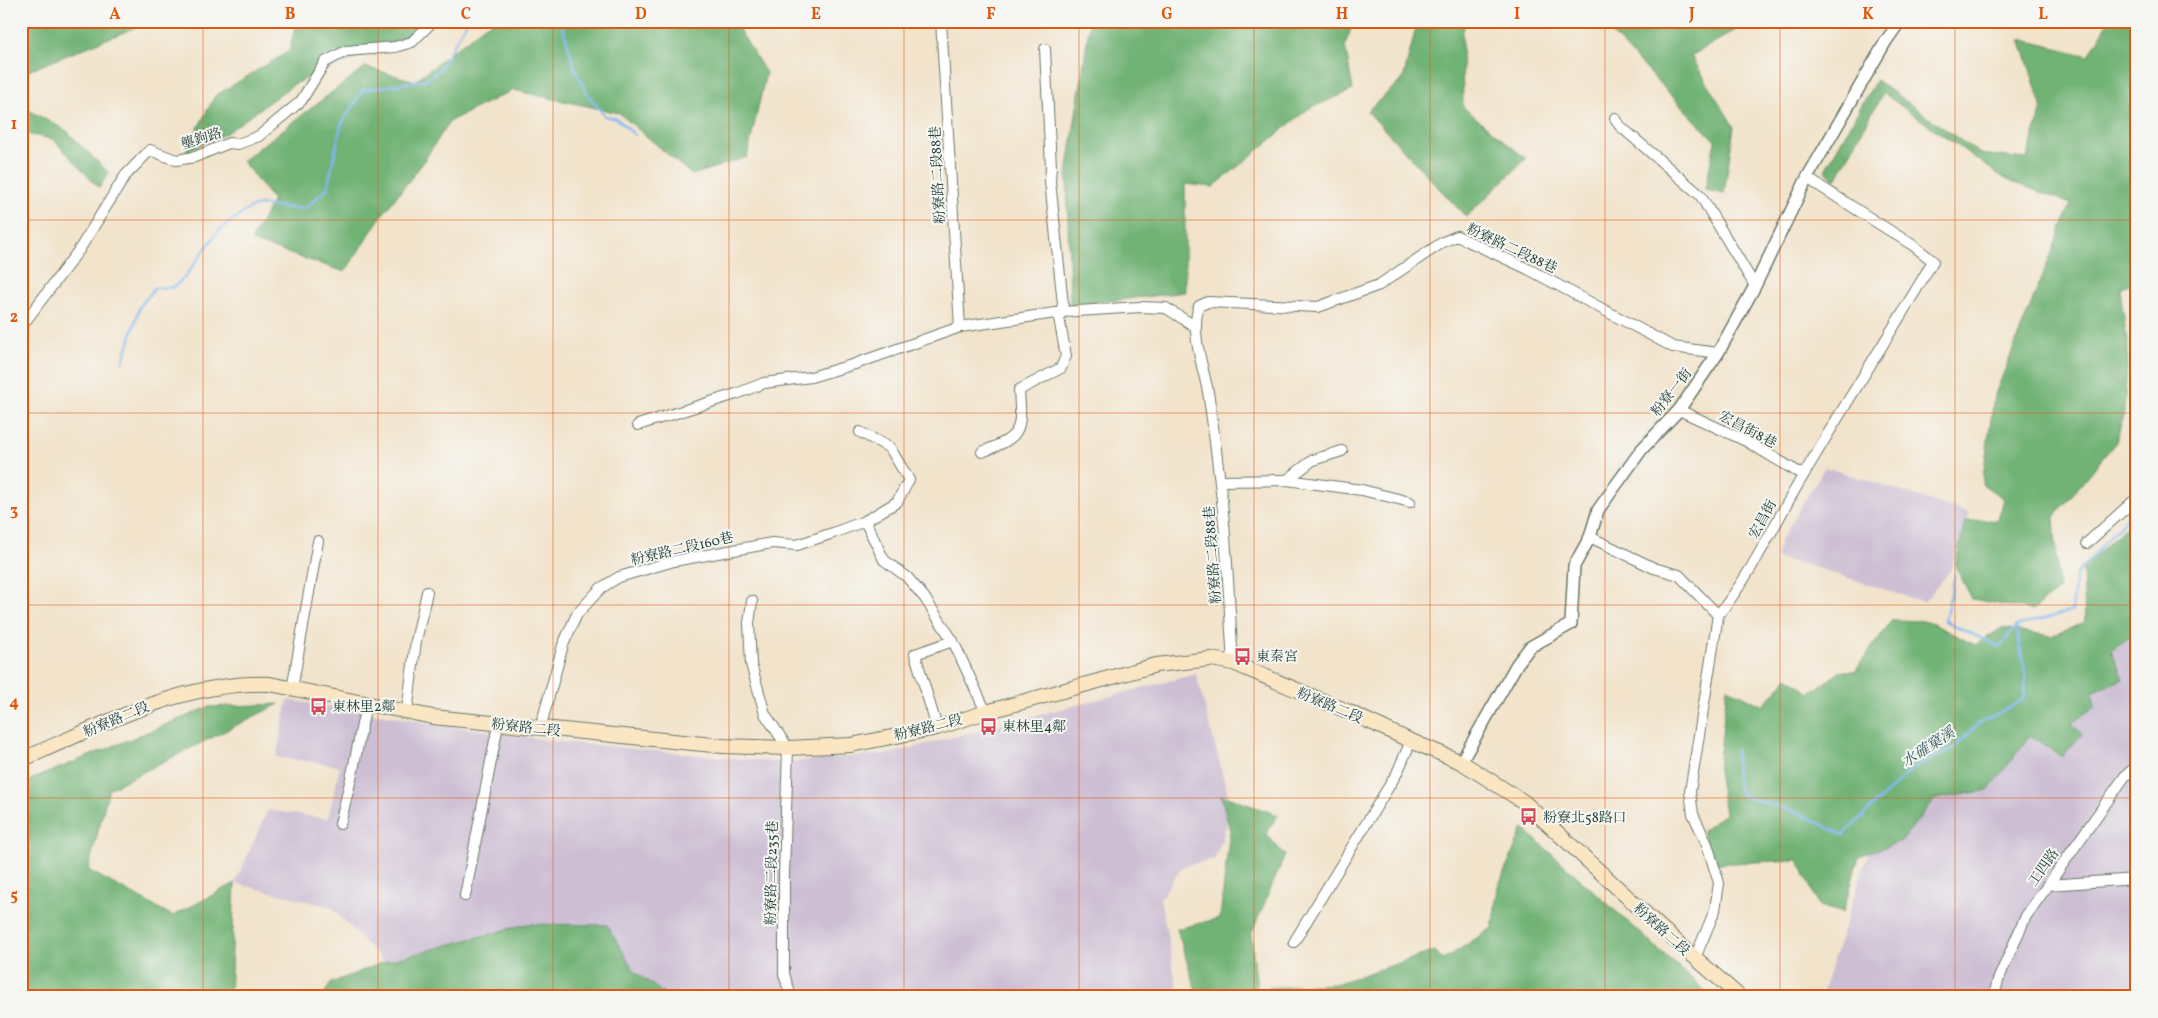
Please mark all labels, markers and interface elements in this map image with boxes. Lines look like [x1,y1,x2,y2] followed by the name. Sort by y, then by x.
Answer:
[109,4,121,26] text: A
[285,4,296,26] text: B
[461,4,471,26] text: C
[635,4,647,26] text: D
[811,4,821,26] text: E
[986,4,996,26] text: F
[1161,4,1173,26] text: G
[1336,4,1348,26] text: H
[1514,4,1520,26] text: I
[1688,4,1695,26] text: J
[1862,4,1874,26] text: K
[2038,4,2048,26] text: L
[11,114,17,136] text: 1
[179,124,224,155] street label: 壟鉤路
[926,125,951,224] street label: 粉寮路二段88巷
[1463,220,1560,279] street label: 粉寮路二段88巷
[10,307,18,329] text: 2
[1647,365,1697,421] street label: 粉寮一街
[1715,407,1780,454] street label: 宏昌街8巷
[1745,497,1782,543] street label: 宏昌街
[10,500,18,522] text: 3
[1201,505,1226,605] street label: 粉寮路二段88巷
[629,528,736,571] street label: 粉寮路二段160巷
[1232,646,1252,666] bus stop icon: 東秦宮
[1256,648,1298,667] place label: 東秦宮
[1293,684,1365,729] street label: 粉寮路二段
[9,692,19,714] text: 4
[308,696,328,716] bus stop icon: 東林里2鄰
[81,698,153,743] street label: 粉寮路二段
[332,698,396,717] place label: 東林里2鄰
[892,711,965,746] street label: 粉寮路二段
[490,715,562,742] street label: 粉寮路二段
[978,716,998,736] bus stop icon: 東林里4鄰
[1002,718,1066,737] place label: 東林里4鄰
[1898,722,1961,773] water label: 水確窠溪
[1519,807,1539,827] bus stop icon: 粉寮北58路口
[1543,809,1627,828] place label: 粉寮北58路口
[762,820,783,926] street label: 粉寮路二段235巷
[2024,845,2064,891] street label: 工四路
[10,885,18,907] text: 5
[1629,900,1693,961] street label: 粉寮路二段

